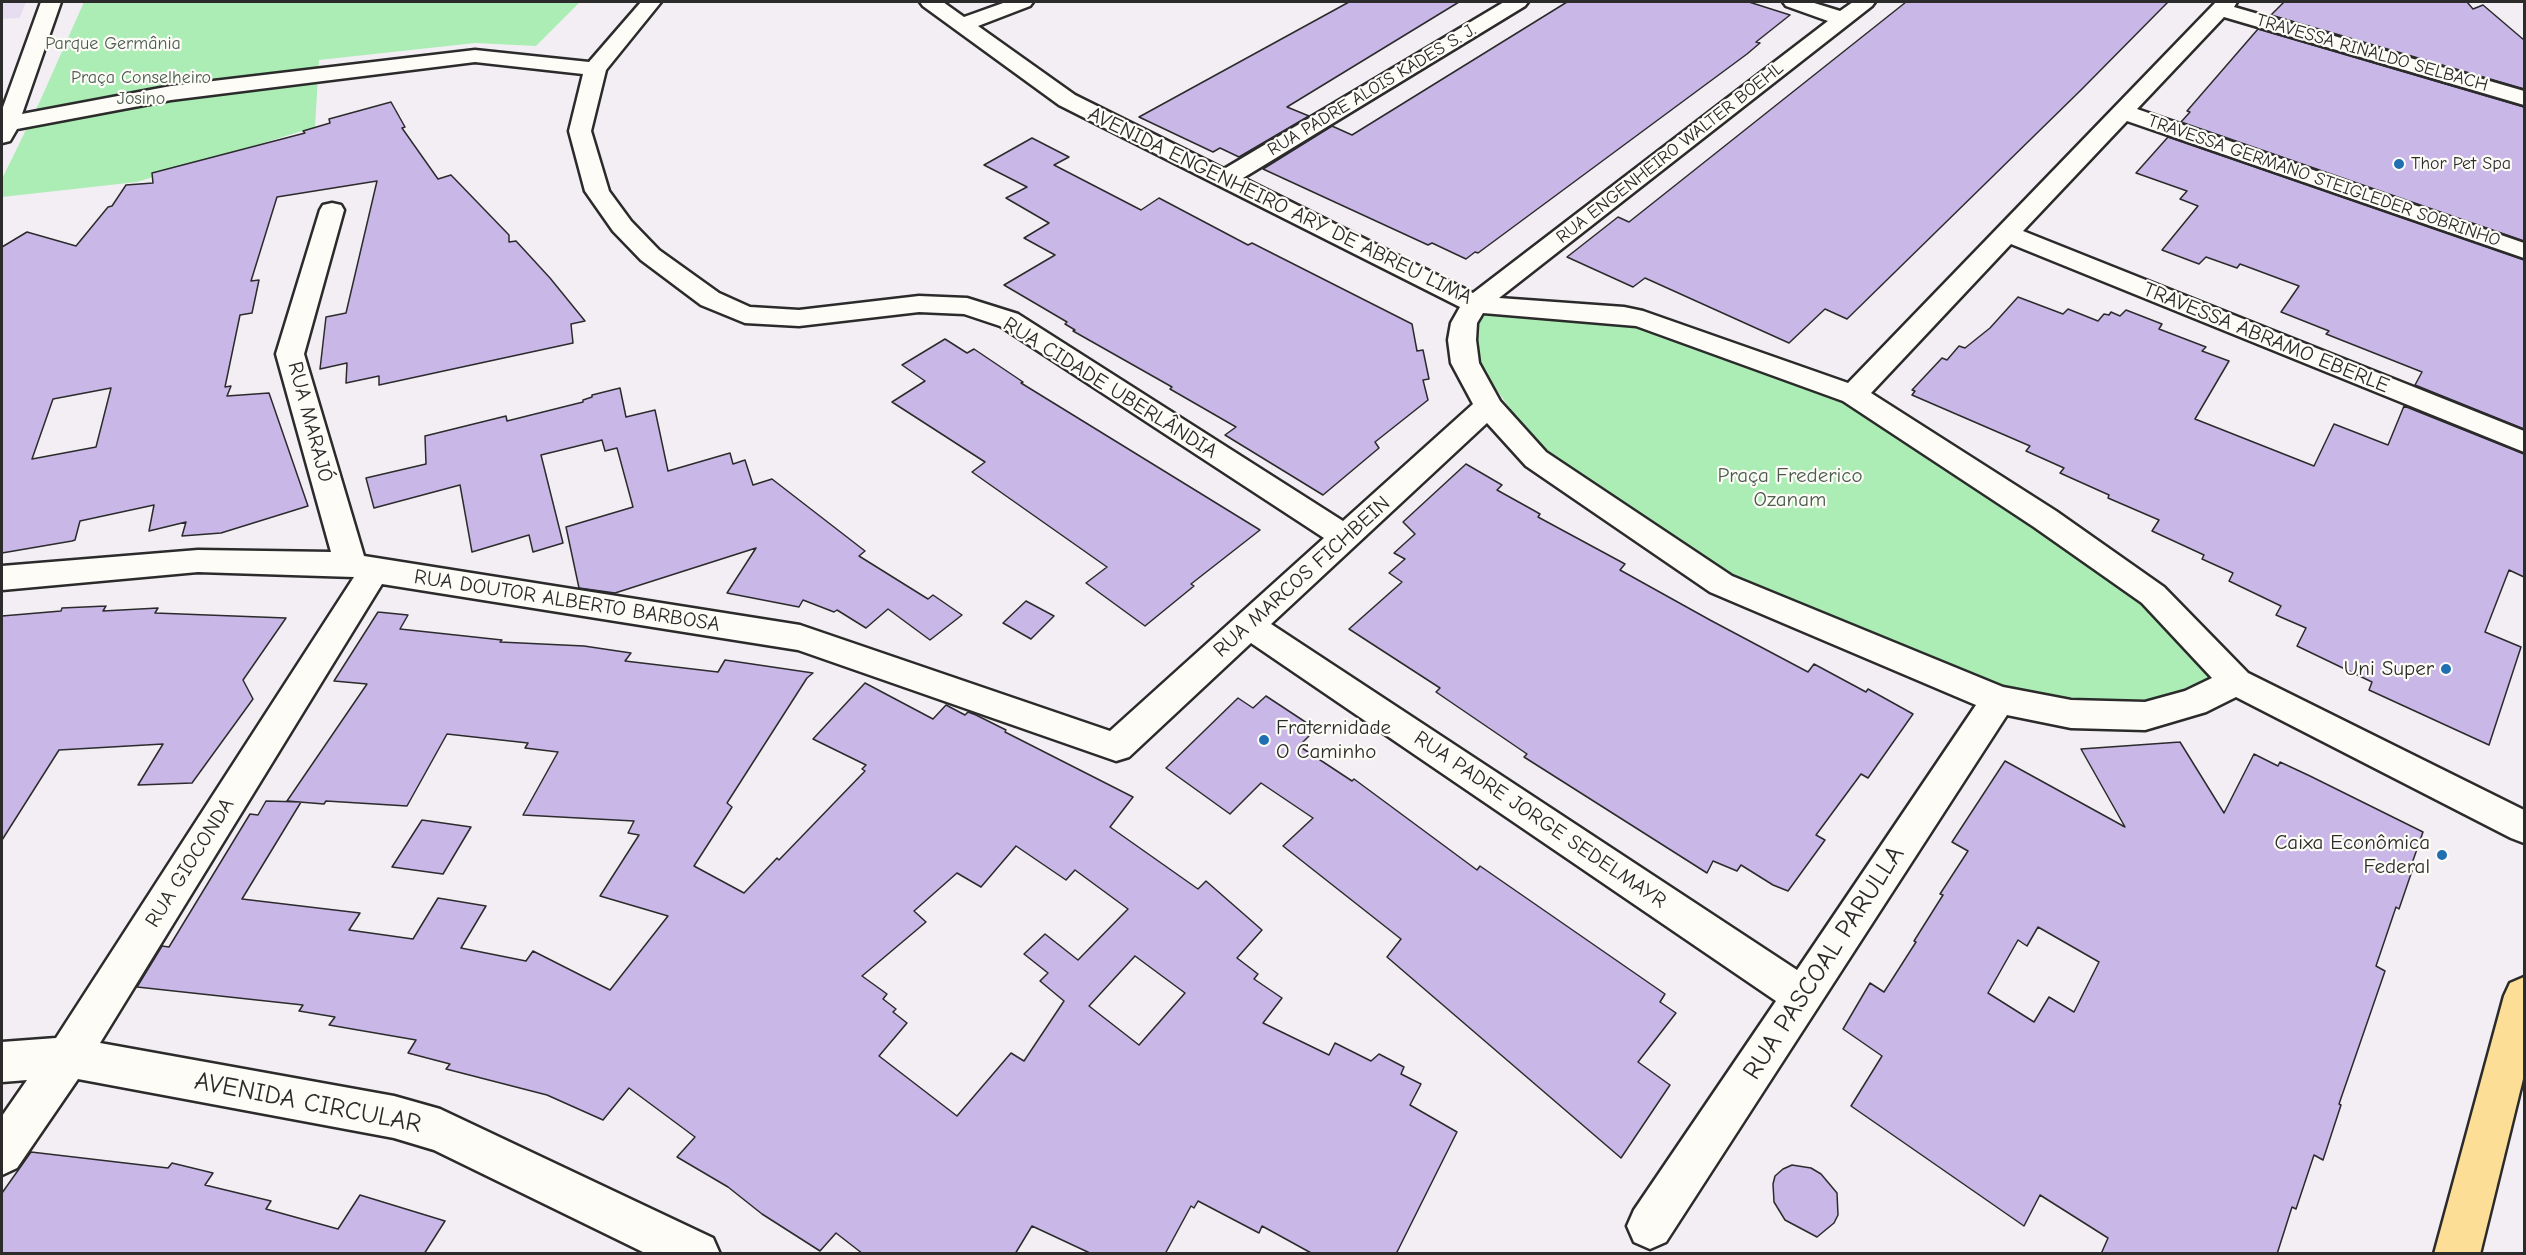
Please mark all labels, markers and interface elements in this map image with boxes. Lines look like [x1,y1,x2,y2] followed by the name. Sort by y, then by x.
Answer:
[2254,10,2490,96] street label: TRAVESSA RINALDO SELBACH
[1264,19,1480,161] street label: RUA PADRE ALOIS KADES S. J.
[45,33,181,55] park label: Parque Germânia
[1552,58,1788,248] street label: RUA ENGENHEIRO WALTER BOEHL
[71,67,211,110] park label: Praça Conselheiro Josino
[1084,102,1476,310] street label: AVENIDA ENGENHEIRO ARY DE ABREU LIMA
[2145,110,2503,252] street label: TRAVESSA GERMANO STEIGLEDER SOBRINHO
[2411,153,2511,175] place label: Thor Pet Spa
[2392,157,2406,171] marker: Thor Pet Spa
[2139,277,2393,399] street label: TRAVESSA ABRAMO EBERLE
[998,312,1222,464] street label: RUA CIDADE UBERLÂNDIA
[282,359,338,485] street label: RUA MARAJÓ
[1717,463,1863,513] park label: Praça Frederico Ozanam
[1209,491,1395,663] street label: RUA MARCOS FICHBEIN
[412,564,722,638] street label: RUA DOUTOR ALBERTO BARBOSA
[2344,656,2434,682] place label: Uni Super
[2439,662,2453,676] marker: Uni Super
[1276,715,1391,765] place label: Fraternidade O Caminho
[1409,726,1671,914] street label: RUA PADRE JORGE SEDELMAYR
[1257,733,1271,747] marker: Fraternidade O Caminho
[140,794,240,932] street label: RUA GIOCONDA
[2274,830,2430,880] place label: Caixa Econômica Federal
[1737,840,1911,1086] street label: RUA PASCOAL PARULLA
[2435,848,2449,862] marker: Caixa Econômica Federal
[192,1066,424,1140] street label: AVENIDA CIRCULAR

